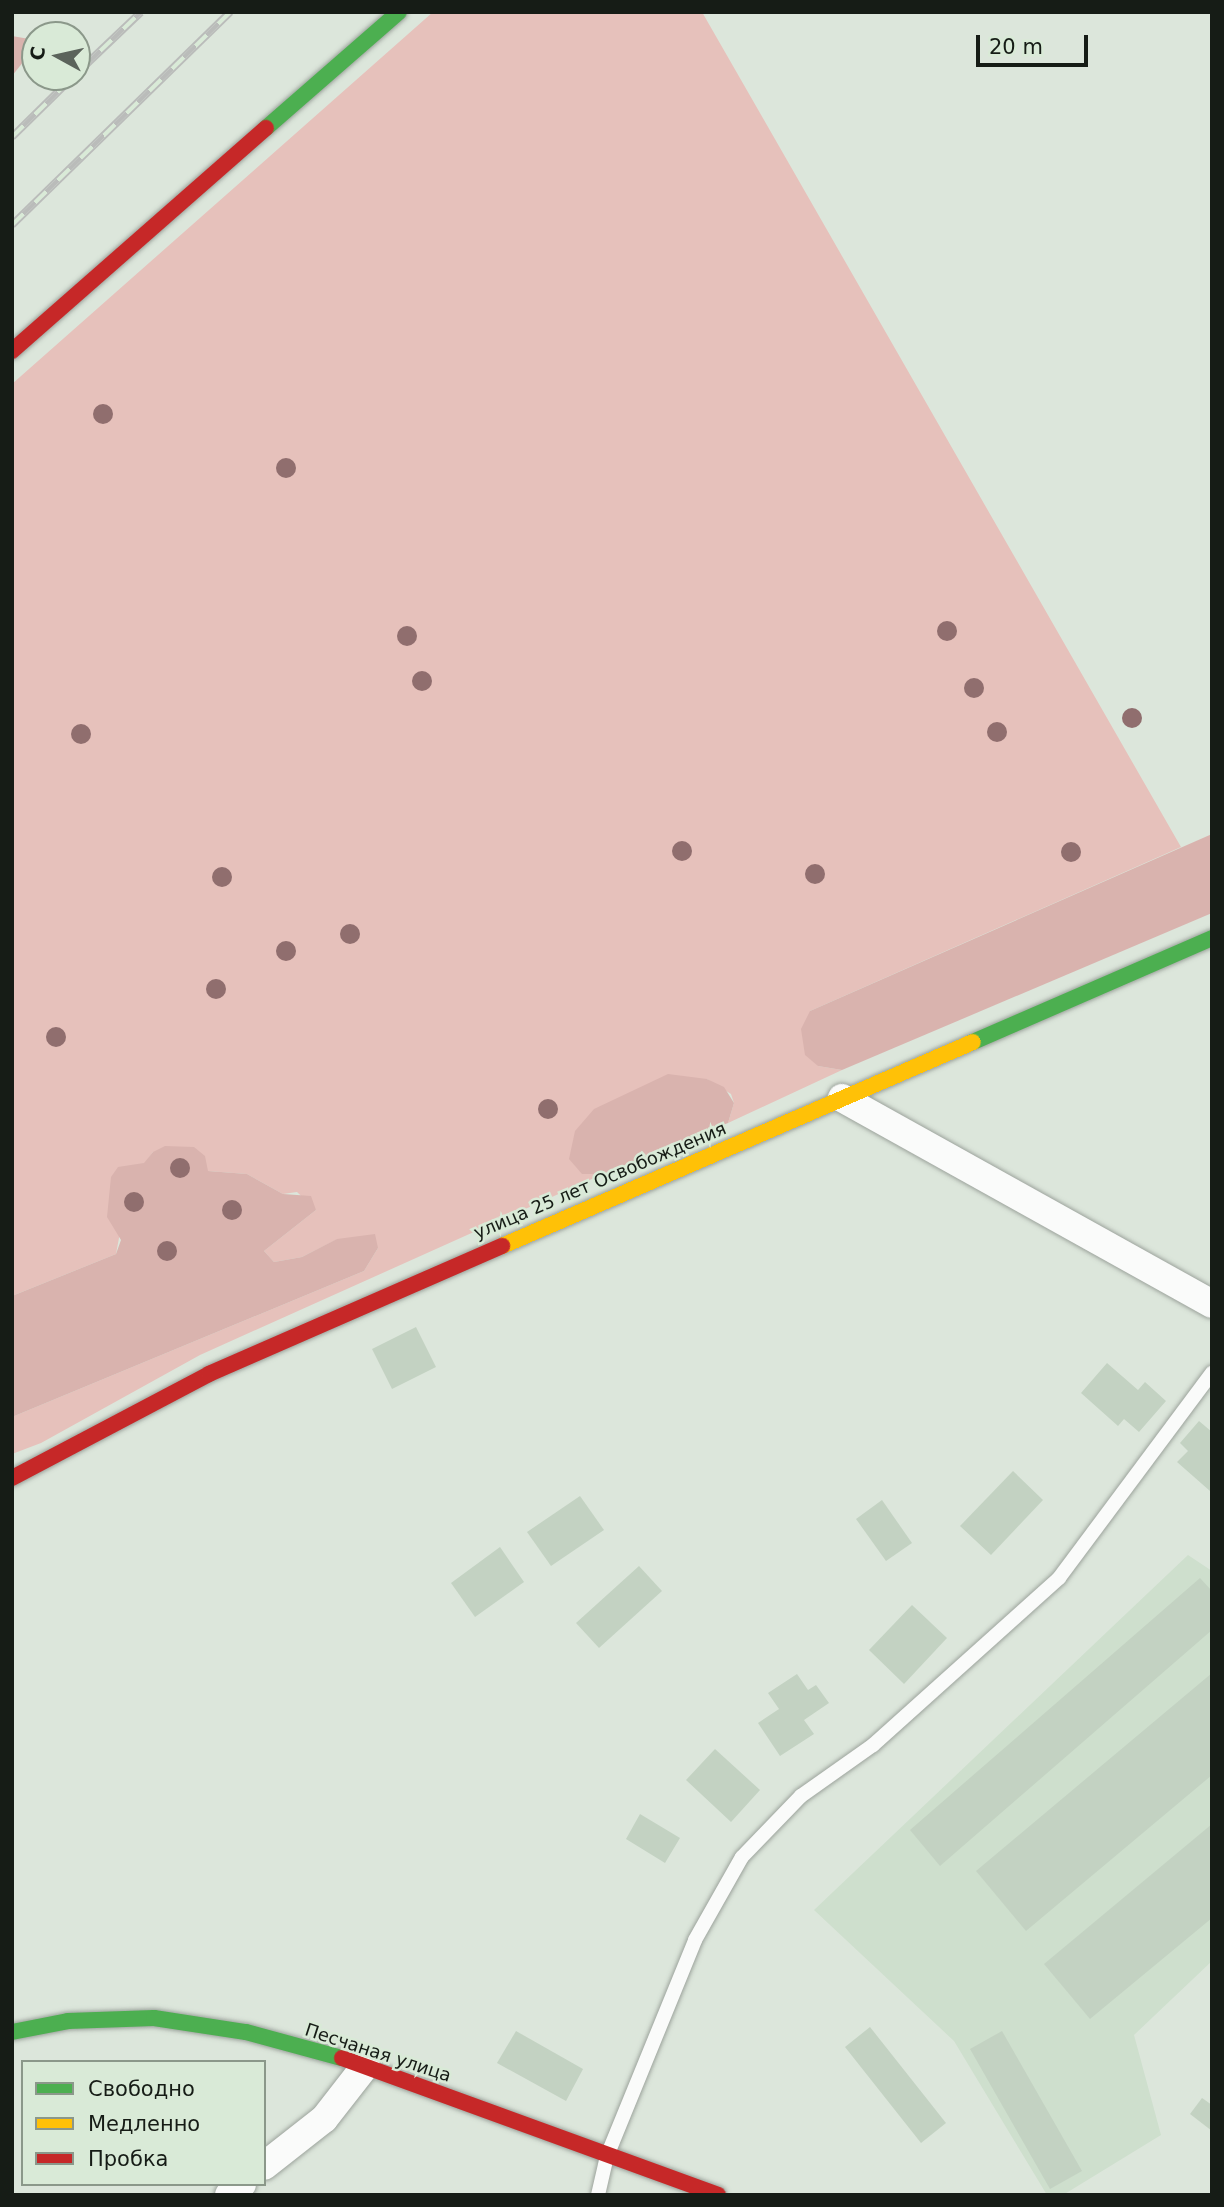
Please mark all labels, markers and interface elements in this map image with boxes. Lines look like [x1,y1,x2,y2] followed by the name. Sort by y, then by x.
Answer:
[21,21,91,91] north arrow
[979,21,1091,65] scale bar
[989,35,1043,59] text: 20 m
[25,45,49,62] text: С
[471,1118,729,1244] street label: улица 25 лет Освобождения
[302,2019,454,2087] street label: Песчаная улица
[21,2060,266,2186] legend
[88,2077,195,2101] text: Свободно
[88,2112,200,2136] text: Медленно
[88,2147,168,2171] text: Пробка

